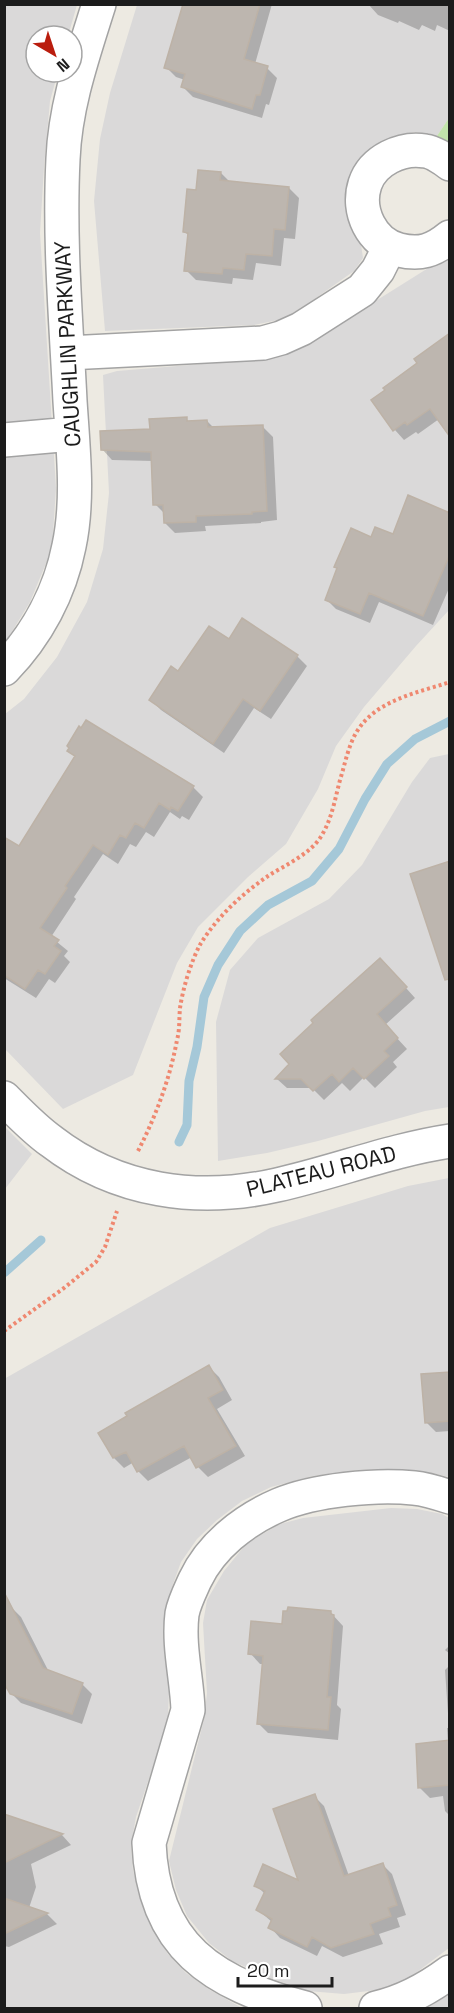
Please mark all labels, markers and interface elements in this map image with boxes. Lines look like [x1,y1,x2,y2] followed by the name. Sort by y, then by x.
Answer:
[24,24,84,84] north arrow
[52,54,74,77] text: N
[48,240,86,448] street label: CAUGHLIN PARKWAY
[243,1139,399,1203] street label: PLATEAU ROAD
[238,1950,332,1988] scale bar
[247,1959,290,1982] text: 20 m

